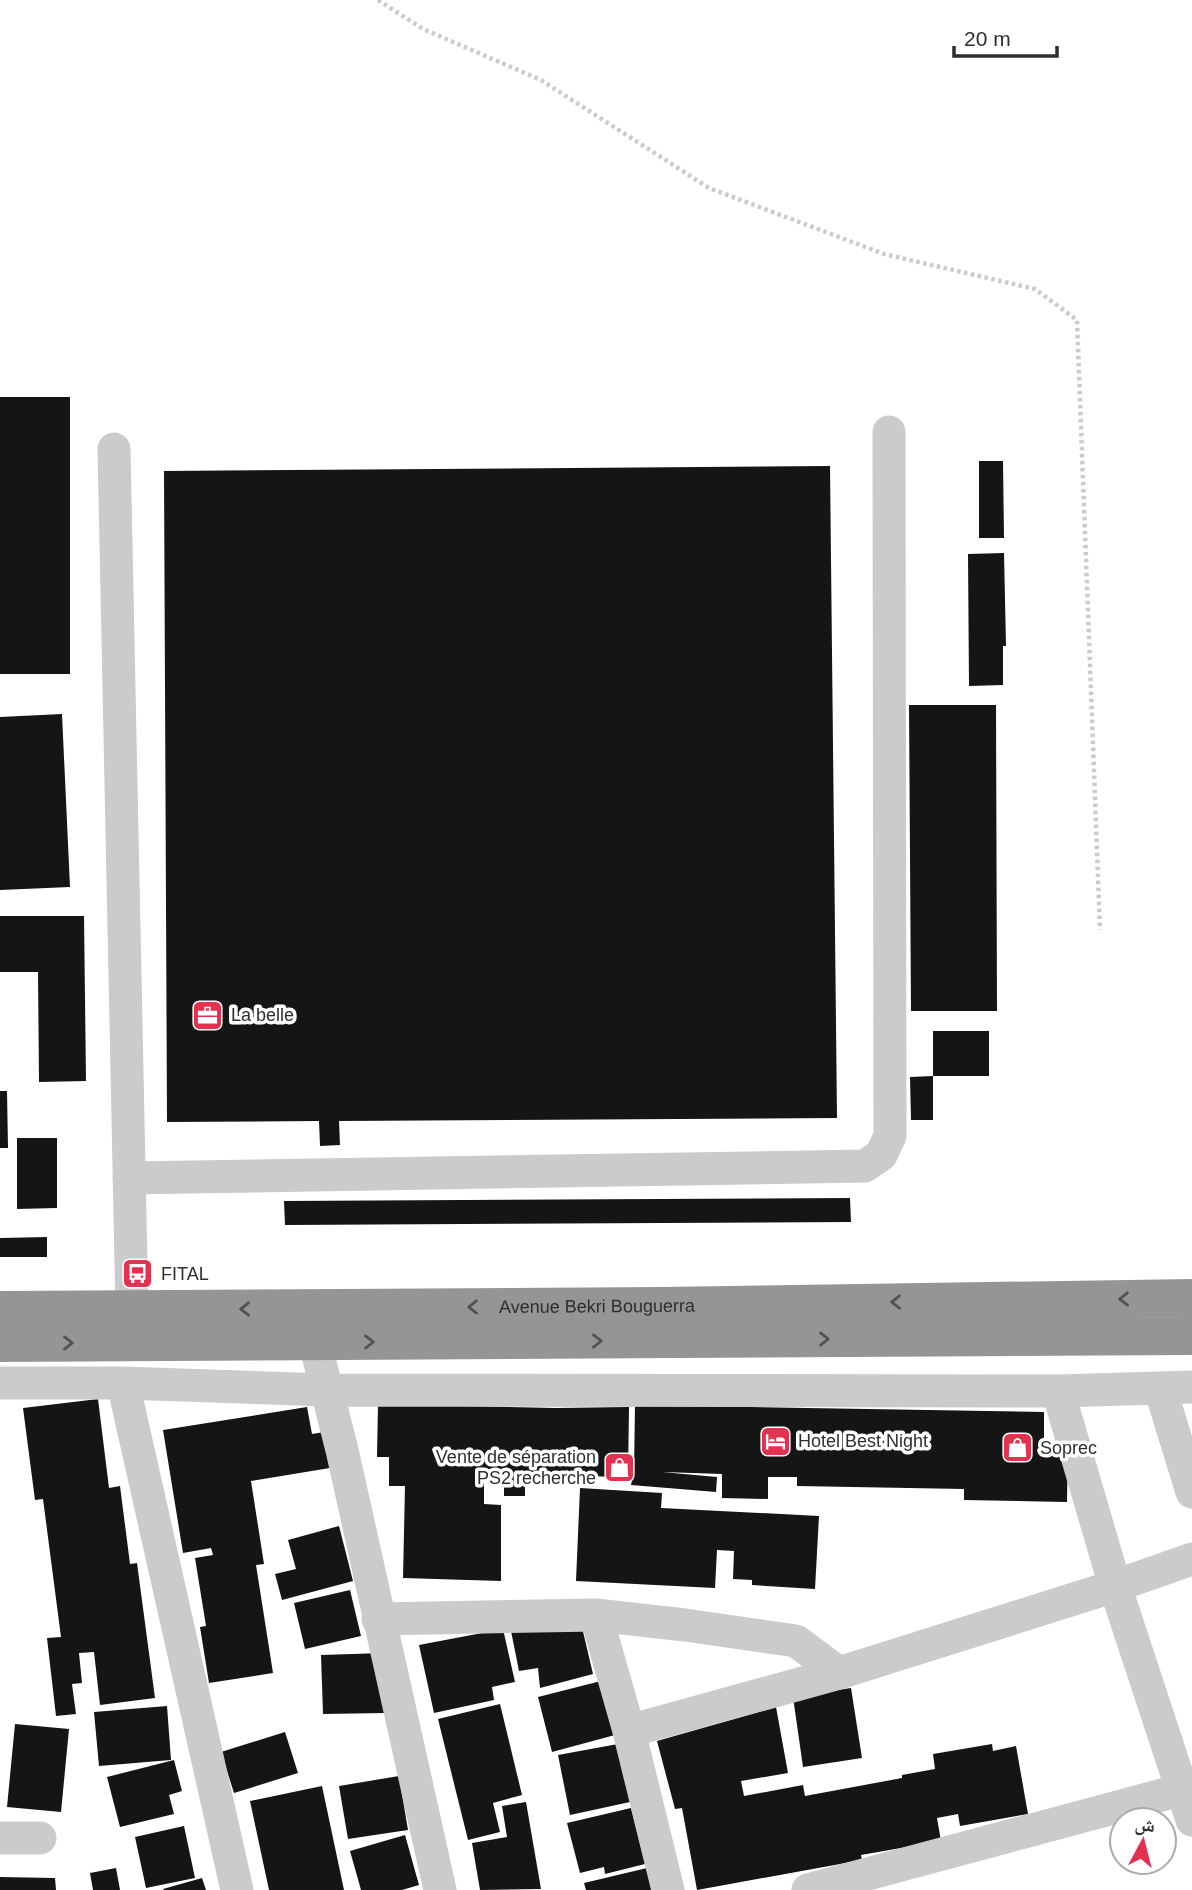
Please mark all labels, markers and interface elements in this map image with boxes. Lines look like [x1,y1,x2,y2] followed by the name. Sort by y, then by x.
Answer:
[954,14,1057,58] scale bar
[964,27,1011,50] text: 20 m
[191,998,225,1032] office icon: La belle
[231,1005,294,1025] place label: La belle
[121,1257,155,1291] bus stop icon: FITAL
[161,1264,209,1284] place label: FITAL
[1118,1291,1129,1307] one-way arrow
[499,1295,696,1317] street label: Avenue Bekri Bouguerra
[891,1295,902,1310] one-way arrow
[467,1300,478,1315] one-way arrow
[240,1302,251,1317] one-way arrow
[819,1331,830,1347] one-way arrow
[592,1333,602,1349] one-way arrow
[364,1334,375,1350] one-way arrow
[63,1335,74,1351] one-way arrow
[758,1424,792,1458] hotel icon: Hotel Best Night
[798,1431,928,1451] place label: Hotel Best Night
[1000,1431,1034,1465] shop icon: Soprec
[1040,1438,1097,1458] place label: Soprec
[436,1447,596,1488] place label: Vente de séparation PS2 recherche
[602,1450,636,1484] shop icon: Vente de séparation PS2 recherche
[1108,1806,1178,1876] north arrow
[1134,1813,1156,1837] text: ش

